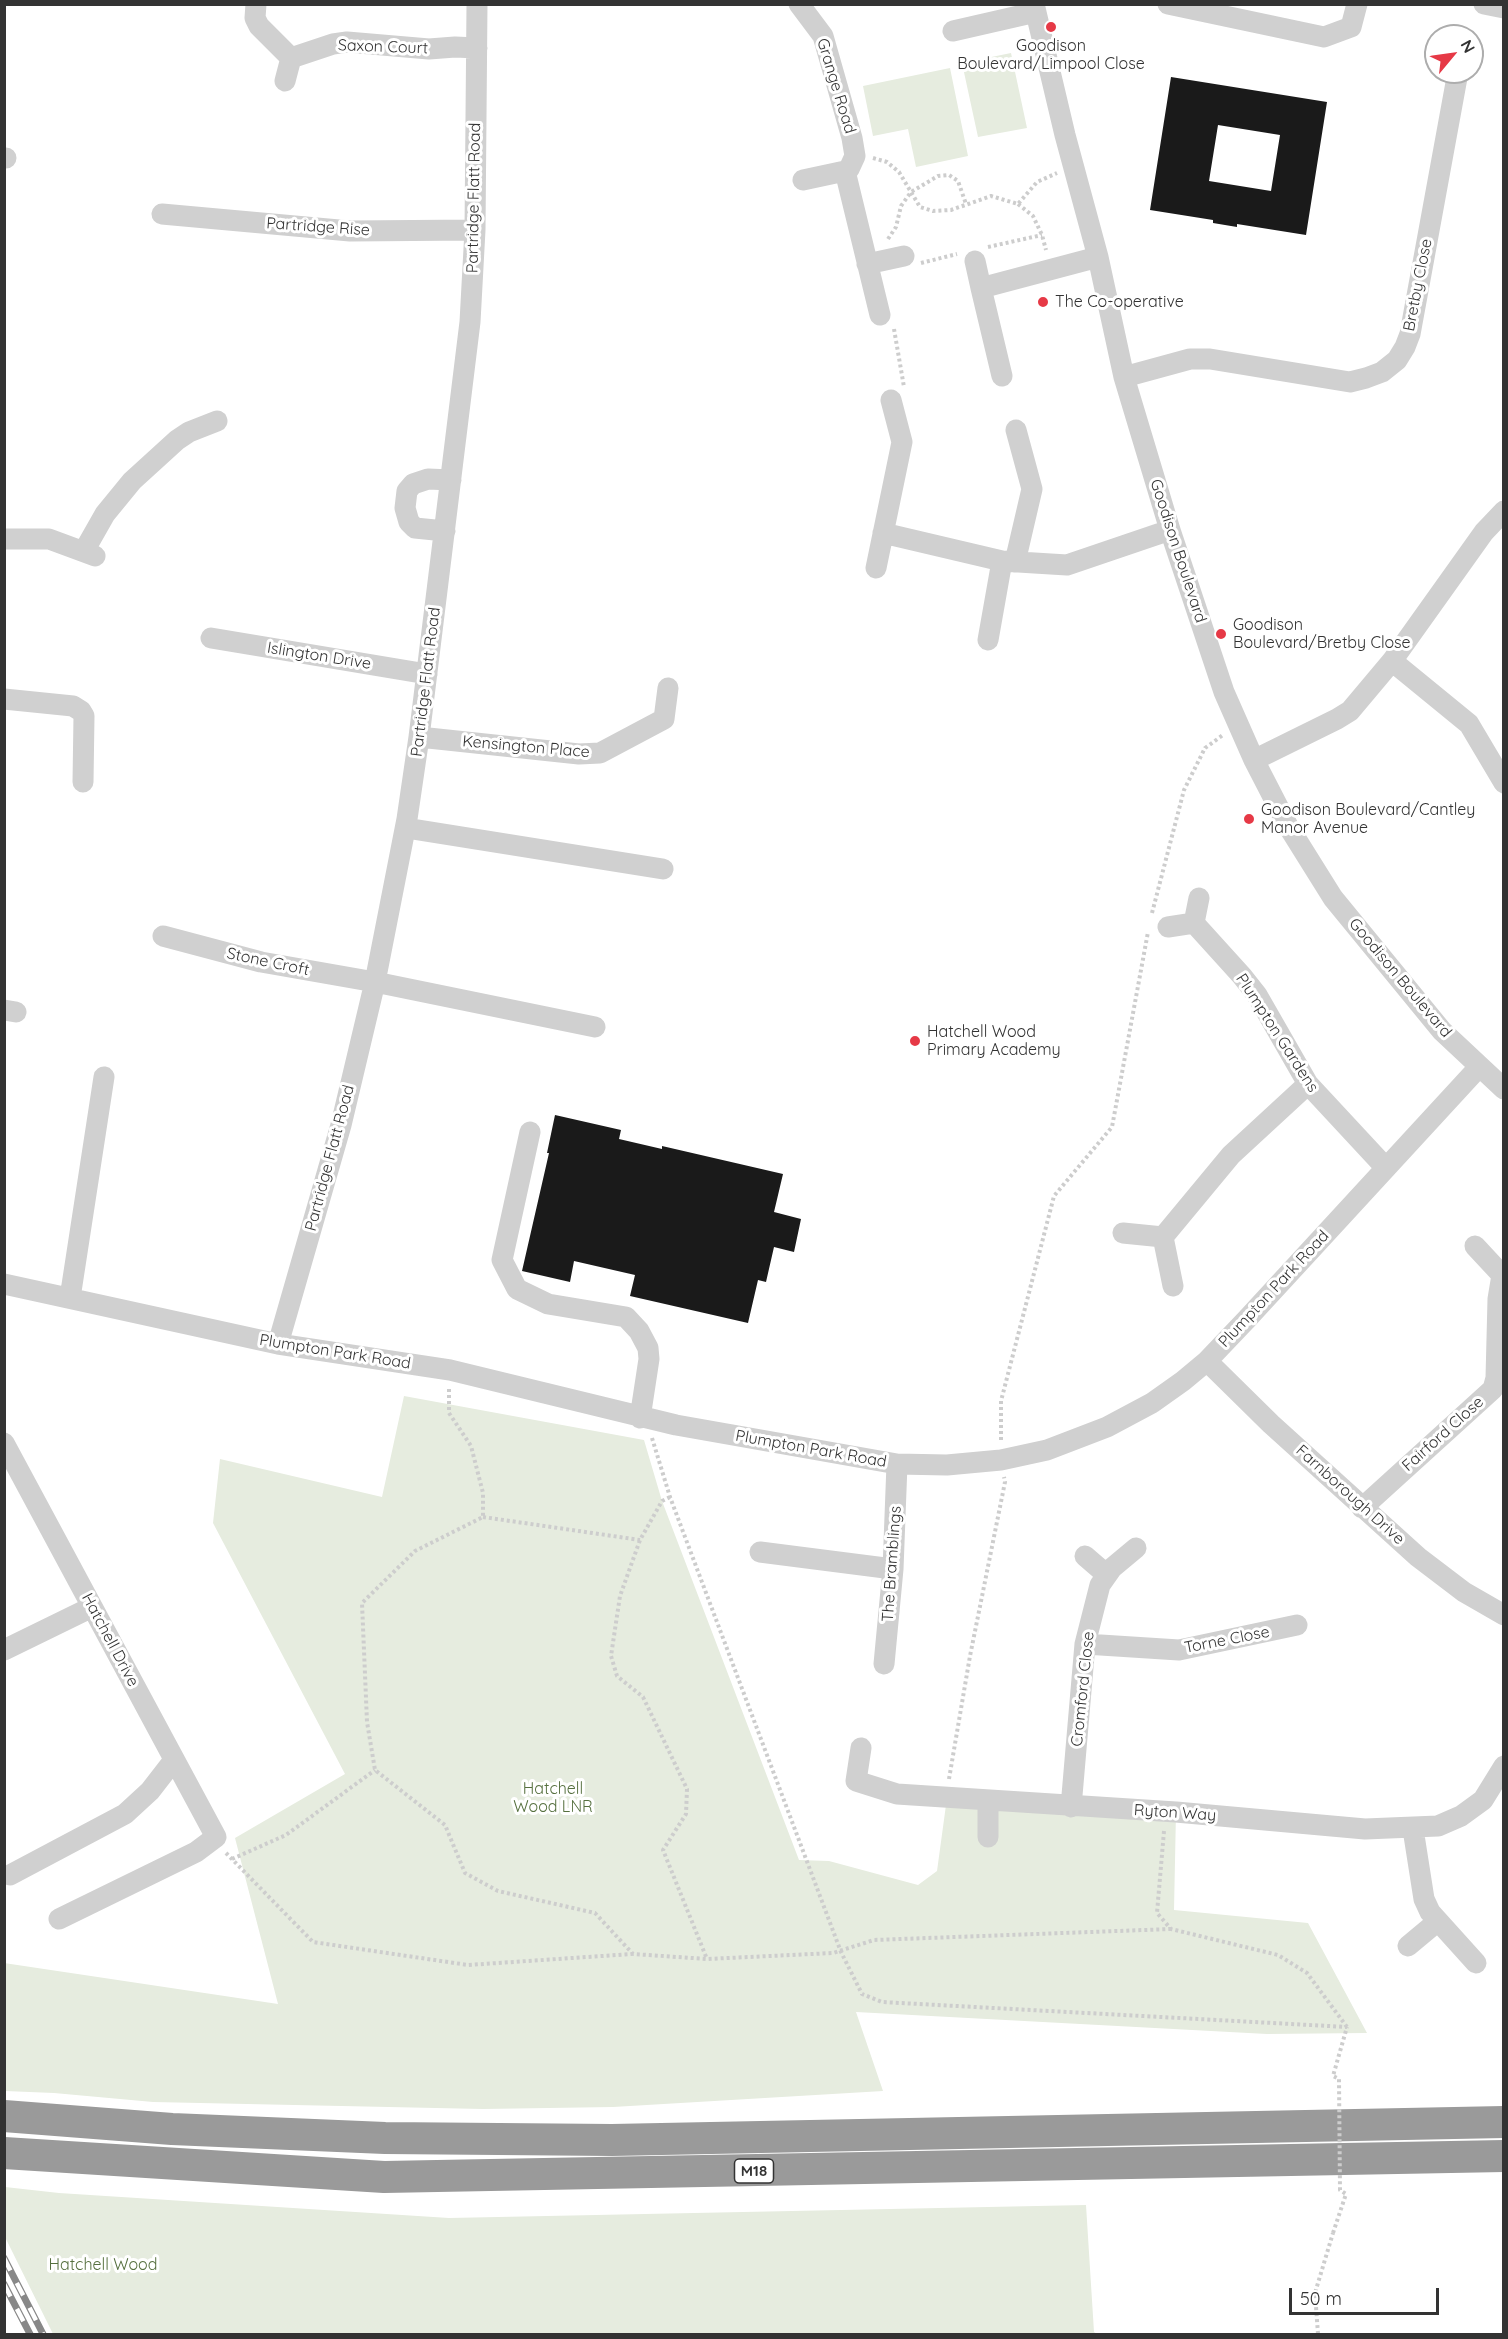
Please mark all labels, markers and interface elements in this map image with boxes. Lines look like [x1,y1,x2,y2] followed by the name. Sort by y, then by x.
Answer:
[1044,20,1058,34] marker: Goodison Boulevard/Limpool Close
[1424,24,1484,84] north arrow
[338,36,428,58] street label: Saxon Court
[812,36,860,136] street label: Grange Road
[957,36,1145,74] place label: Goodison Boulevard/Limpool Close
[1456,36,1480,56] text: N
[463,123,485,273] street label: Partridge Flatt Road
[266,214,370,240] street label: Partridge Rise
[1400,237,1436,333] street label: Bretby Close
[1055,292,1184,312] place label: The Co-operative
[1036,295,1050,309] marker: The Co-operative
[1146,477,1210,625] street label: Goodison Boulevard
[407,606,445,758] street label: Partridge Flatt Road
[1233,615,1411,653] place label: Goodison Boulevard/Bretby Close
[1214,627,1228,641] marker: Goodison Boulevard/Bretby Close
[266,638,372,674] street label: Islington Drive
[462,732,590,762] street label: Kensington Place
[1261,800,1475,838] place label: Goodison Boulevard/Cantley Manor Avenue
[1242,812,1256,826] marker: Goodison Boulevard/Cantley Manor Avenue
[1345,915,1455,1041] street label: Goodison Boulevard
[225,944,311,980] street label: Stone Croft
[1232,970,1322,1096] street label: Plumpton Gardens
[927,1022,1061,1060] place label: Hatchell Wood Primary Academy
[908,1034,922,1048] marker: Hatchell Wood Primary Academy
[301,1083,359,1233] street label: Partridge Flatt Road
[1215,1226,1333,1352] street label: Plumpton Park Road
[258,1331,412,1373] street label: Plumpton Park Road
[1398,1392,1488,1476] street label: Fairford Close
[734,1426,888,1472] street label: Plumpton Park Road
[1292,1441,1408,1549] street label: Farnborough Drive
[878,1505,906,1623] street label: The Bramblings
[77,1590,143,1690] street label: Hatchell Drive
[1183,1622,1271,1658] street label: Torne Close
[1067,1631,1099,1747] street label: Cromford Close
[513,1779,593,1817] park label: Hatchell Wood LNR
[1133,1801,1217,1825] street label: Ryton Way
[734,2159,774,2183] road number: M18
[49,2255,157,2275] park label: Hatchell Wood
[1292,2276,1442,2314] scale bar
[1300,2287,1342,2310] text: 50 m

